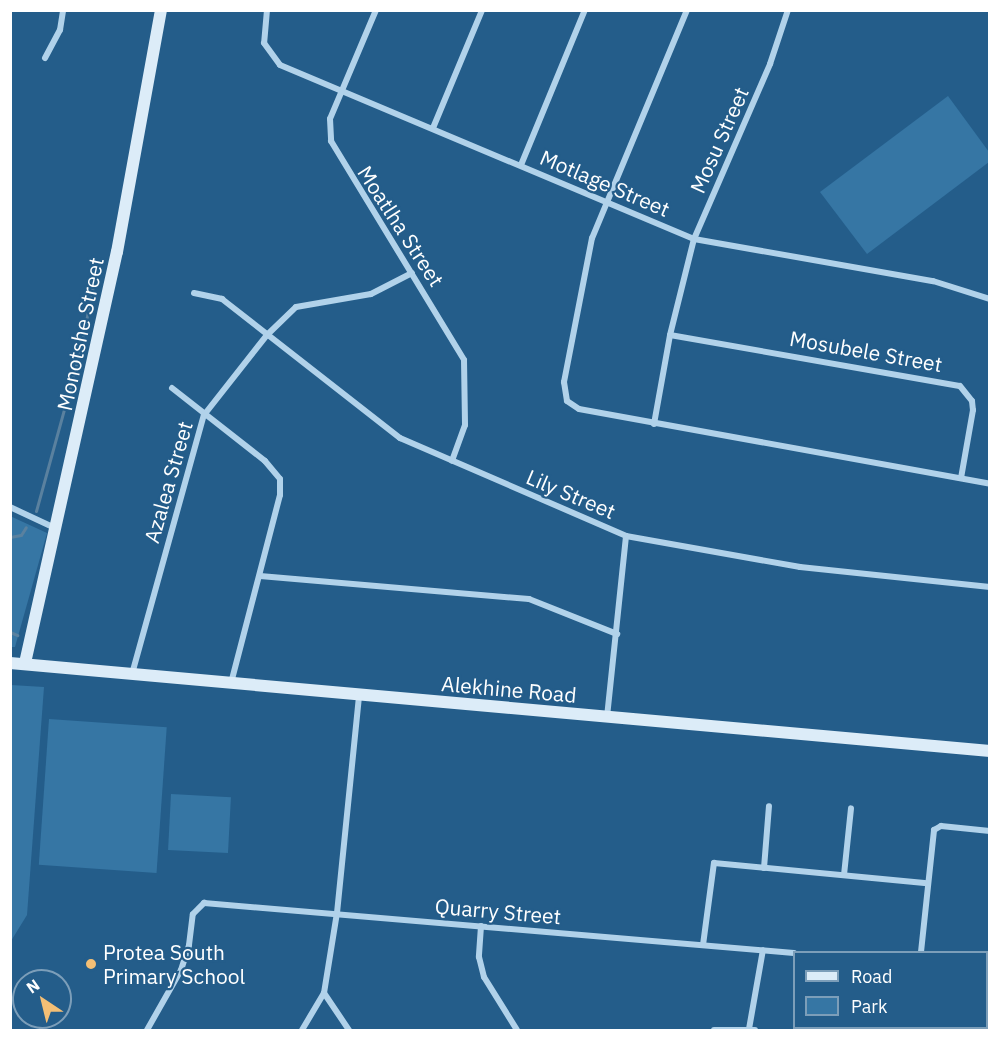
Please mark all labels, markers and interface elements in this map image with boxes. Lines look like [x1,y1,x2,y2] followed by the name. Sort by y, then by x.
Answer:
[684,83,754,197] street label: Mosu Street
[536,144,674,222] street label: Motlage Street
[353,161,449,291] street label: Moatlha Street
[51,255,109,413] street label: Monotshe Street
[788,325,944,377] street label: Mosubele Street
[139,418,197,546] street label: Azalea Street
[523,464,619,524] street label: Lily Street
[440,671,578,707] street label: Alekhine Road
[434,893,562,929] street label: Quarry Street
[103,939,245,989] place label: Protea South Primary School
[793,951,988,1029] legend
[84,957,98,971] marker: Protea South Primary School
[851,965,892,988] text: Road
[12,969,72,1029] north arrow
[22,974,43,997] text: N
[851,995,887,1018] text: Park

